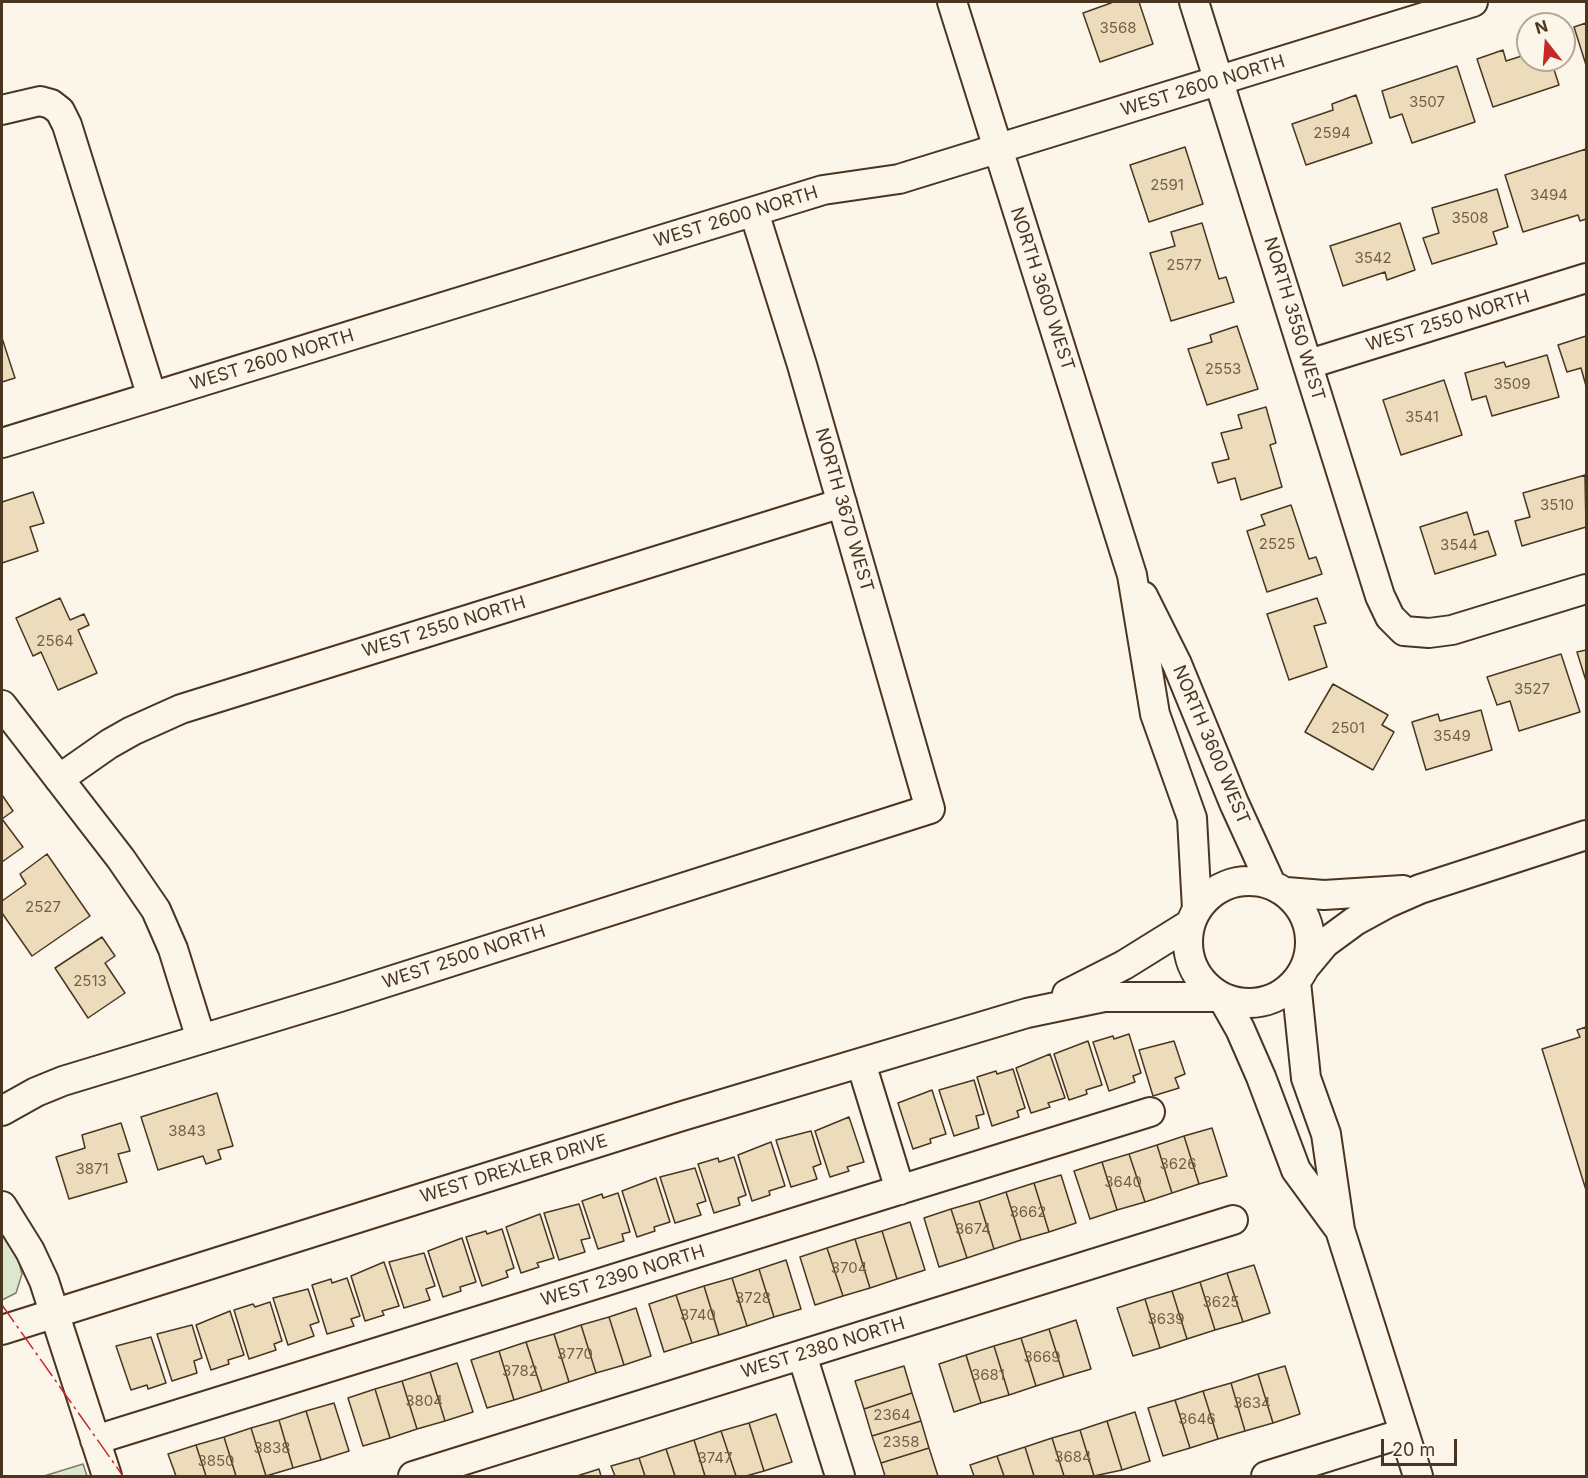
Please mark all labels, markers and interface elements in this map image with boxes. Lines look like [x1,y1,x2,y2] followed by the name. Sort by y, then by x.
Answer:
[1516,12,1576,72] north arrow
[1533,15,1550,38] text: N
[1100,19,1136,37] house number: 3568
[1118,51,1288,121] street label: WEST 2600 NORTH
[1409,93,1445,111] house number: 3507
[1313,124,1351,142] house number: 2594
[1150,176,1184,194] house number: 2591
[651,182,821,252] street label: WEST 2600 NORTH
[1530,186,1568,204] house number: 3494
[1005,204,1079,374] street label: NORTH 3600 WEST
[1451,209,1489,227] house number: 3508
[1259,235,1329,403] street label: NORTH 3550 WEST
[1354,249,1392,267] house number: 3542
[1166,256,1202,274] house number: 2577
[1364,286,1532,356] street label: WEST 2550 NORTH
[187,325,357,395] street label: WEST 2600 NORTH
[1205,360,1241,378] house number: 2553
[1493,375,1531,393] house number: 3509
[1405,408,1439,426] house number: 3541
[810,426,878,594] street label: NORTH 3670 WEST
[1540,496,1574,514] house number: 3510
[1259,535,1295,553] house number: 2525
[1440,536,1478,554] house number: 3544
[360,592,528,662] street label: WEST 2550 NORTH
[36,632,74,650] house number: 2564
[1168,662,1254,828] street label: NORTH 3600 WEST
[1514,680,1550,698] house number: 3527
[1331,719,1365,737] house number: 2501
[1433,727,1471,745] house number: 3549
[25,898,61,916] house number: 2527
[380,920,548,994] street label: WEST 2500 NORTH
[73,972,107,990] house number: 2513
[168,1122,206,1140] house number: 3843
[418,1130,610,1208] street label: WEST DREXLER DRIVE
[1159,1155,1197,1173] house number: 3626
[75,1160,109,1178] house number: 3871
[1104,1173,1142,1191] house number: 3640
[1009,1203,1047,1221] house number: 3662
[955,1220,991,1238] house number: 3674
[538,1241,708,1311] street label: WEST 2390 NORTH
[831,1259,867,1277] house number: 3704
[735,1289,771,1307] house number: 3728
[1203,1293,1239,1311] house number: 3625
[680,1306,716,1324] house number: 3740
[1147,1310,1185,1328] house number: 3639
[738,1313,908,1383] street label: WEST 2380 NORTH
[557,1345,593,1363] house number: 3770
[1023,1348,1061,1366] house number: 3669
[502,1362,538,1380] house number: 3782
[971,1366,1005,1384] house number: 3681
[405,1392,443,1410] house number: 3804
[1233,1394,1271,1412] house number: 3634
[873,1406,911,1424] house number: 2364
[1178,1410,1216,1428] house number: 3646
[1384,1427,1460,1465] scale bar
[883,1433,919,1451] house number: 2358
[253,1439,291,1457] house number: 3838
[1392,1439,1435,1460] text: 20 m
[1054,1448,1092,1466] house number: 3684
[697,1449,733,1467] house number: 3747
[197,1452,235,1470] house number: 3850

